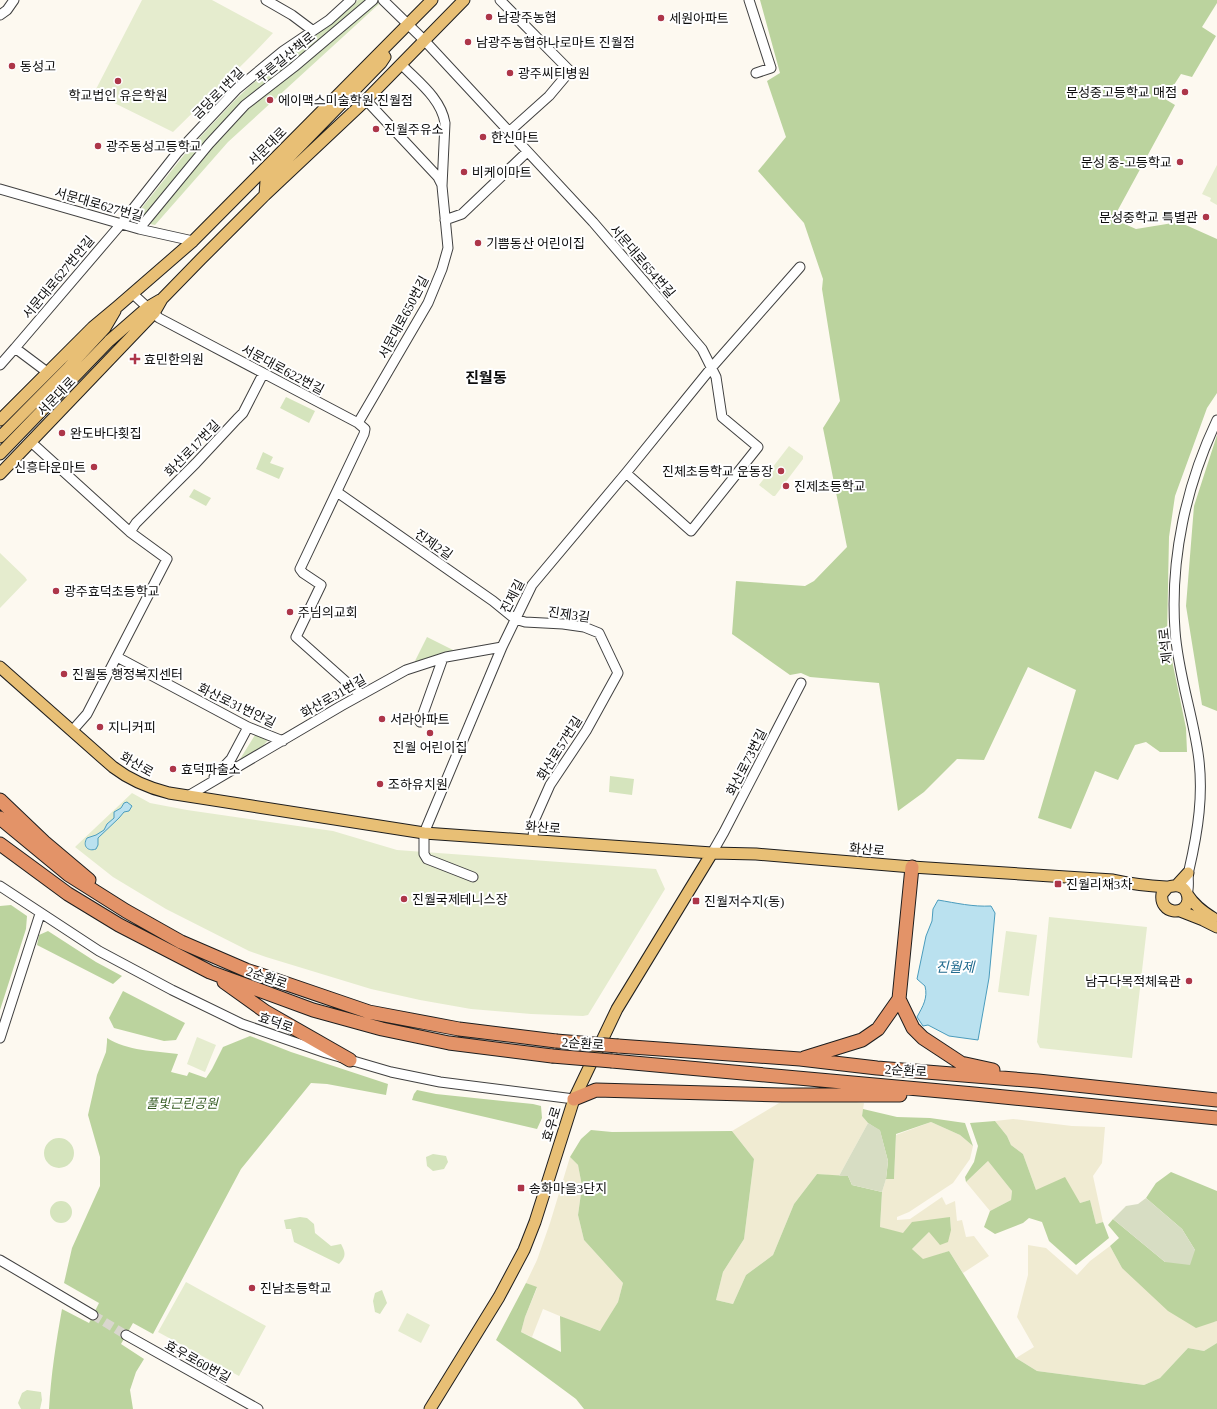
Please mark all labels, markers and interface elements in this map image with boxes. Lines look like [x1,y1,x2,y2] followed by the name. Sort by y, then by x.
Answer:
[497,10,557,25] place label: 남광주농협
[669,11,729,26] place label: 세원아파트
[484,12,494,22] marker: 남광주농협
[656,13,666,23] marker: 세원아파트
[253,29,318,86] street label: 푸른길산책로
[476,35,635,50] place label: 남광주농협하나로마트 진월점
[463,37,473,47] marker: 남광주농협하나로마트 진월점
[20,59,56,74] place label: 동성고
[7,61,17,71] marker: 동성고
[190,65,247,122] street label: 금당로1번길
[518,66,590,81] place label: 광주씨티병원
[505,68,515,78] marker: 광주씨티병원
[113,76,123,86] marker: 학교법인 유은학원
[1066,85,1177,100] place label: 문성중고등학교 매점
[1180,87,1190,97] marker: 문성중고등학교 매점
[69,88,167,103] place label: 학교법인 유은학원
[278,93,413,108] place label: 에이맥스미술학원 진월점
[265,95,275,105] marker: 에이맥스미술학원 진월점
[384,122,444,137] place label: 진월주유소
[245,124,290,169] street label: 서문대로
[371,124,381,134] marker: 진월주유소
[491,130,539,145] place label: 한신마트
[478,132,488,142] marker: 한신마트
[106,139,202,154] place label: 광주동성고등학교
[93,141,103,151] marker: 광주동성고등학교
[1081,155,1172,170] place label: 문성 중-고등학교
[1175,157,1185,167] marker: 문성 중-고등학교
[472,165,532,180] place label: 비케이마트
[459,167,469,177] marker: 비케이마트
[53,185,145,224] street label: 서문대로627번길
[1099,210,1198,225] place label: 문성중학교 특별관
[1201,212,1211,222] marker: 문성중학교 특별관
[607,222,678,301] street label: 서문대로654번길
[19,233,97,322] street label: 서문대로627번안길
[486,236,585,251] place label: 기쁨동산 어린이집
[473,238,483,248] marker: 기쁨동산 어린이집
[375,273,431,361] street label: 서문대로650번길
[239,341,327,397] street label: 서문대로622번길
[144,352,204,367] place label: 효민한의원
[129,353,141,365] marker: 효민한의원
[465,370,507,386] district label: 진월동
[34,374,78,419] street label: 서문대로
[162,417,223,480] street label: 화산로17번길
[70,426,142,441] place label: 완도바다횟집
[57,428,67,438] marker: 완도바다횟집
[14,460,86,475] place label: 신흥타운마트
[89,462,99,472] marker: 신흥타운마트
[662,464,773,479] place label: 진체초등학교 운동장
[776,466,786,476] marker: 진체초등학교 운동장
[794,479,866,494] place label: 진제초등학교
[781,481,791,491] marker: 진제초등학교
[412,526,455,563] street label: 진제2길
[498,577,527,616] street label: 진제길
[64,584,160,599] place label: 광주효덕초등학교
[51,586,61,596] marker: 광주효덕초등학교
[547,604,591,625] street label: 진제3길
[298,605,358,620] place label: 주님의교회
[285,607,295,617] marker: 주님의교회
[1156,627,1175,665] street label: 제석로
[72,667,183,682] place label: 진월동 행정복지센터
[59,669,69,679] marker: 진월동 행정복지센터
[298,672,369,721] street label: 화산로31번길
[195,680,278,731] street label: 화산로31번안길
[390,712,450,727] place label: 서라아파트
[534,713,585,783] street label: 화산로57번길
[377,714,387,724] marker: 서라아파트
[108,720,156,735] place label: 지니커피
[95,722,105,732] marker: 지니커피
[723,726,770,798] street label: 화산로73번길
[425,728,435,738] marker: 진월 어린이집
[392,740,468,755] place label: 진월 어린이집
[117,749,156,780] street label: 화산로
[181,762,241,777] place label: 효덕파출소
[168,764,178,774] marker: 효덕파출소
[388,777,448,792] place label: 조하유치원
[375,779,385,789] marker: 조하유치원
[525,819,561,836] street label: 화산로
[848,840,886,859] street label: 화산로
[1066,877,1132,892] place label: 진월리채3차
[1053,879,1063,889] marker: 진월리채3차
[412,892,508,907] place label: 진월국제테니스장
[399,894,409,904] marker: 진월국제테니스장
[704,894,784,909] place label: 진월저수지(동)
[691,896,701,906] marker: 진월저수지(동)
[936,960,976,975] water label: 진월제
[244,963,289,991] street label: 2순환로
[1085,974,1181,989] place label: 남구다목적체육관
[1184,976,1194,986] marker: 남구다목적체육관
[256,1010,295,1035] street label: 효덕로
[561,1035,605,1052] street label: 2순환로
[884,1062,928,1079] street label: 2순환로
[146,1096,219,1111] park label: 풀빛근린공원
[539,1105,564,1144] street label: 효우로
[529,1181,607,1196] place label: 송화마을3단지
[516,1183,526,1193] marker: 송화마을3단지
[260,1281,332,1296] place label: 진남초등학교
[247,1283,257,1293] marker: 진남초등학교
[162,1337,233,1386] street label: 효우로60번길

